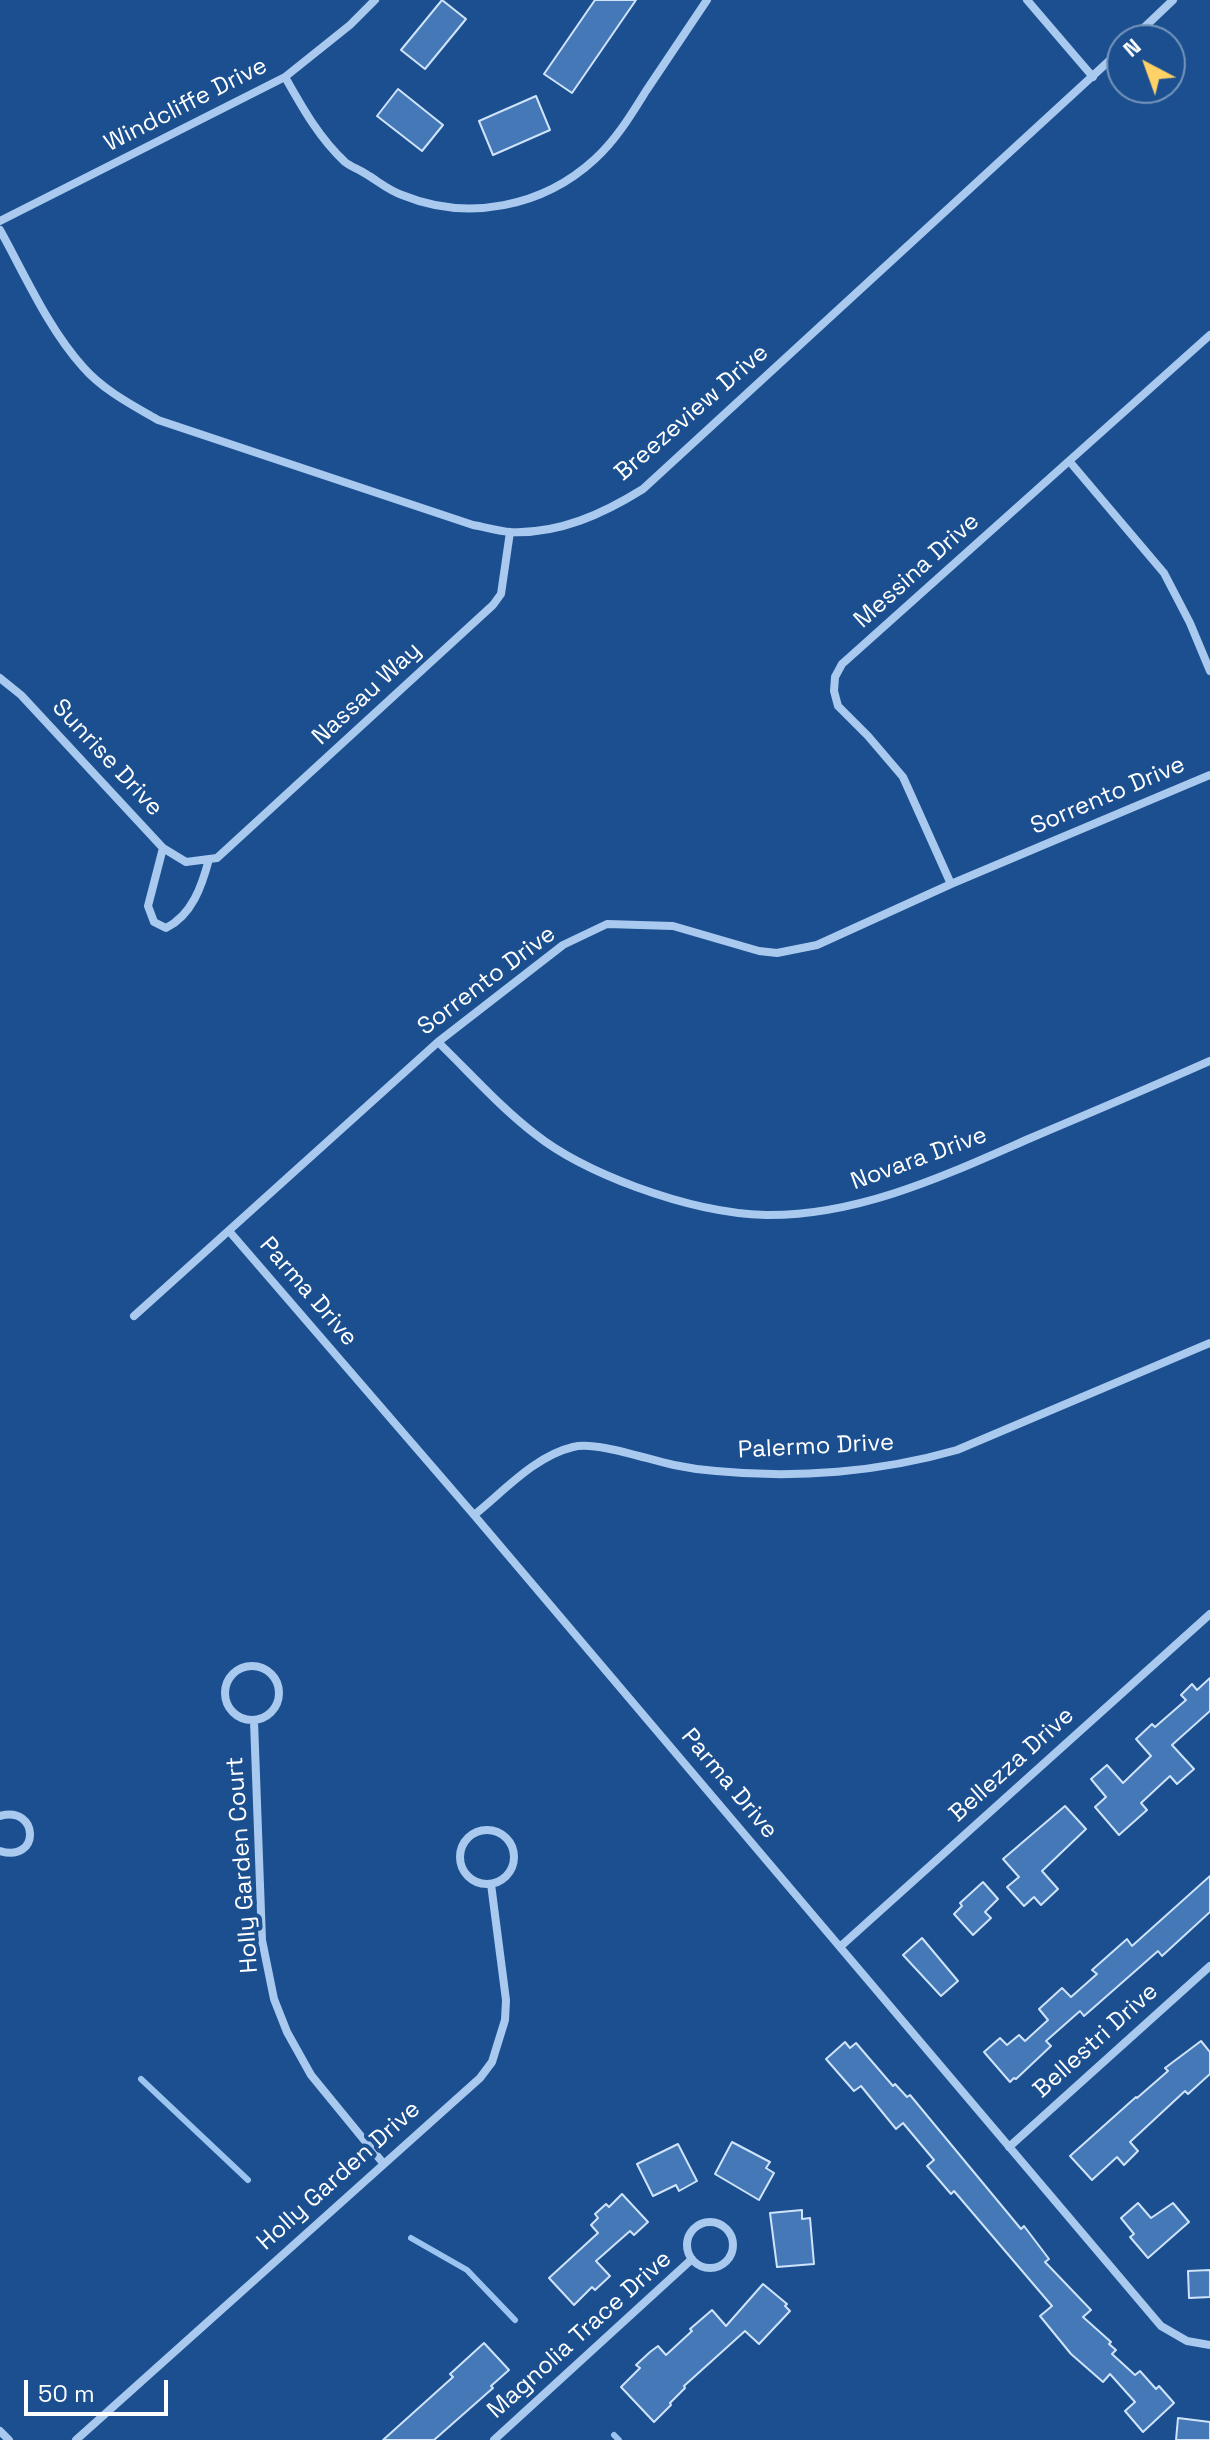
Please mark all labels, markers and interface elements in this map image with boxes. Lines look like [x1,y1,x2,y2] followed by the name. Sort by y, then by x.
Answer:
[1106,24,1186,104] north arrow
[1117,32,1146,63] text: N
[100,52,272,158] street label: Windcliffe Drive
[609,339,775,487] street label: Breezeview Drive
[849,507,985,635] street label: Messina Drive
[307,636,427,752] street label: Nassau Way
[45,693,169,823] street label: Sunrise Drive
[1026,751,1190,841] street label: Sorrento Drive
[412,920,562,1042] street label: Sorrento Drive
[847,1121,991,1197] street label: Novara Drive
[253,1232,363,1352] street label: Parma Drive
[737,1429,895,1465] street label: Palermo Drive
[944,1701,1080,1829] street label: Bellezza Drive
[675,1723,783,1845] street label: Parma Drive
[221,1756,265,1974] street label: Holly Garden Court
[1028,1977,1164,2105] street label: Bellestri Drive
[252,2095,426,2257] street label: Holly Garden Drive
[482,2245,678,2425] street label: Magnolia Trace Drive
[28,2364,172,2414] scale bar
[38,2378,95,2409] text: 50 m

